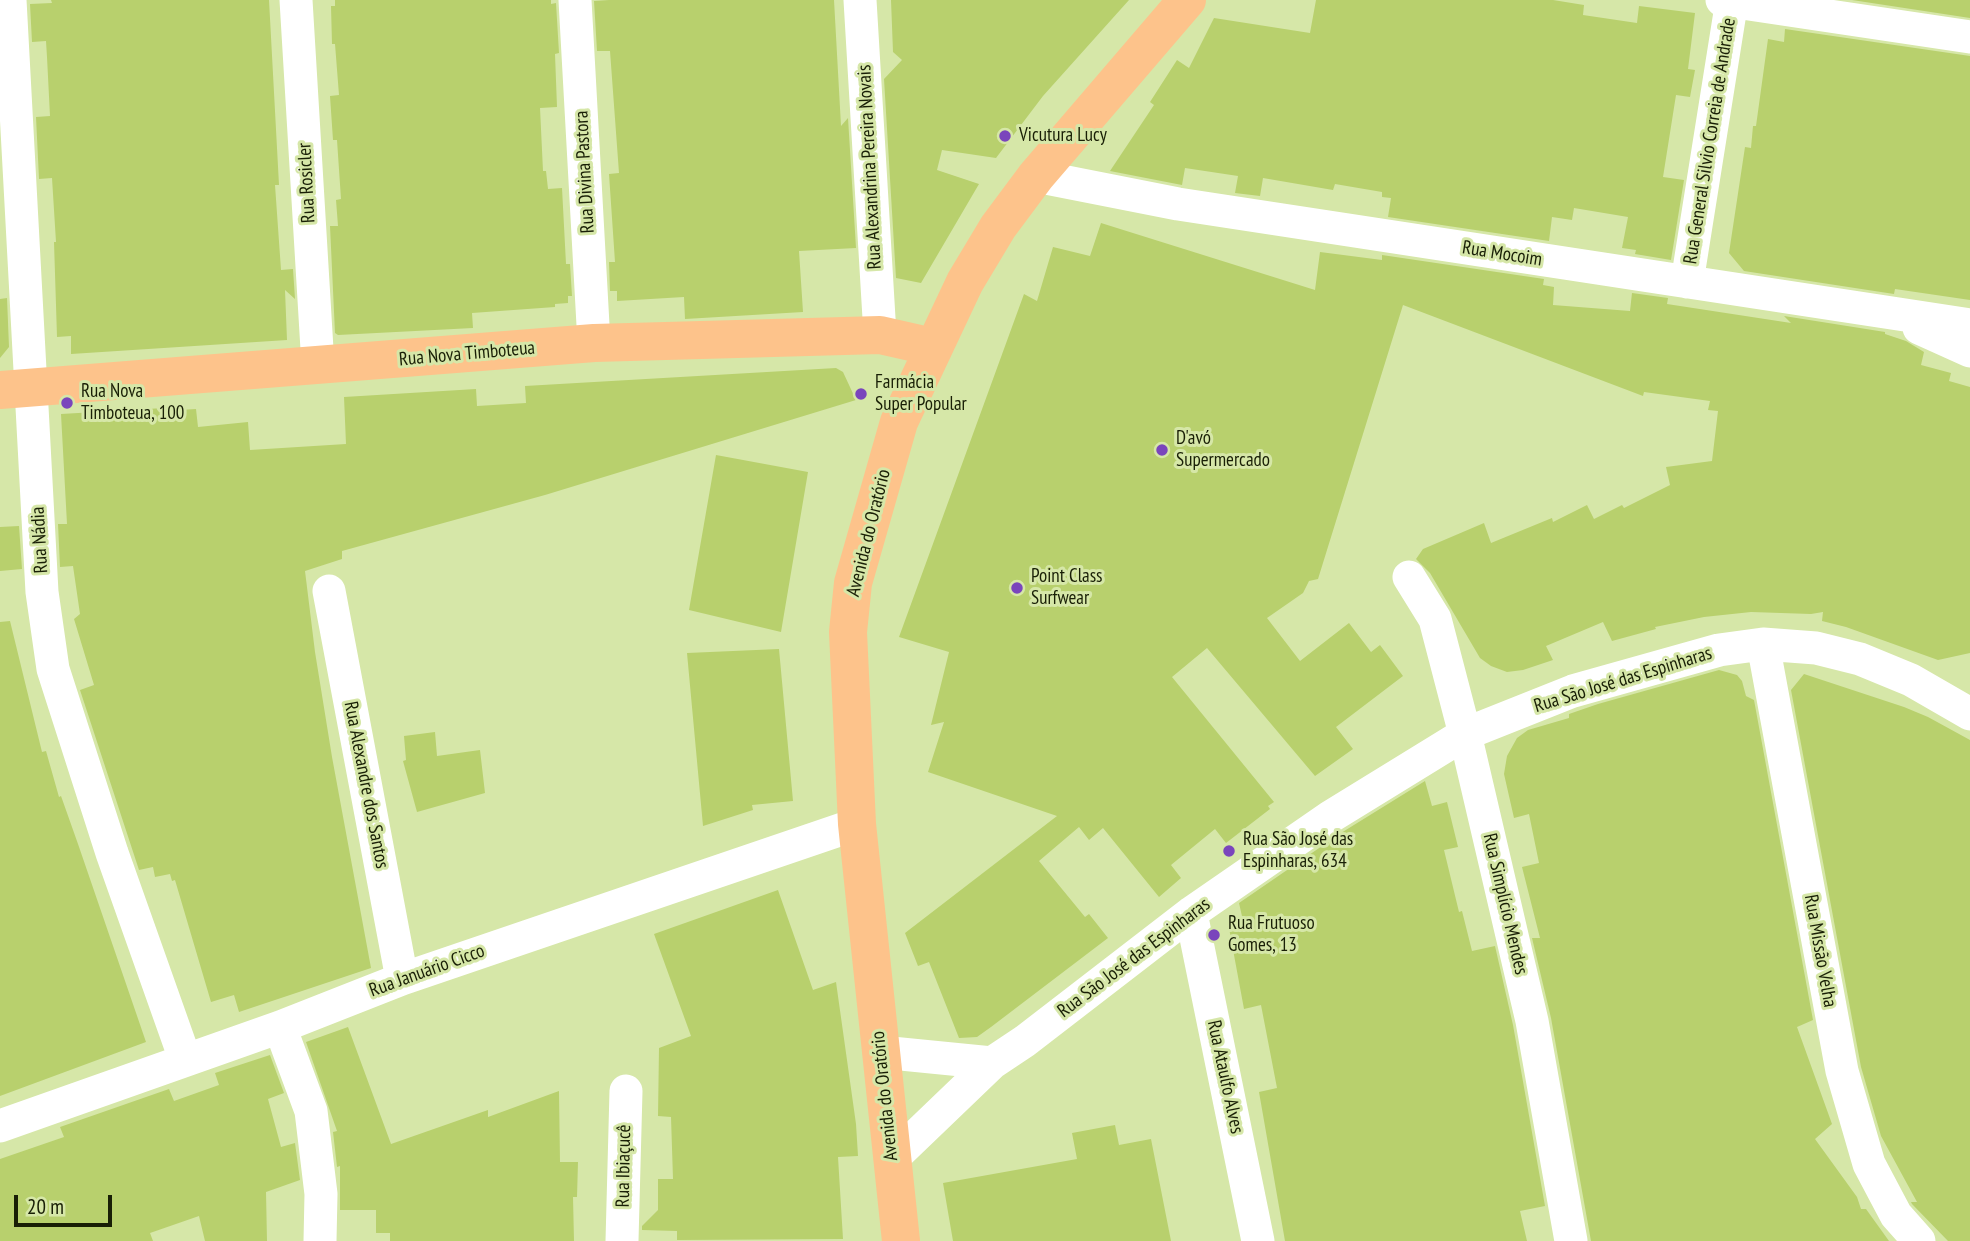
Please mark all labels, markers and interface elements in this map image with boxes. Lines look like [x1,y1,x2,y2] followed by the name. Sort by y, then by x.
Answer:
[1679,16,1741,266] street label: Rua General Silvio Correia de Andrade
[853,64,887,270] street label: Rua Alexandrina Pereira Novais
[570,110,600,234] street label: Rua Divina Pastora
[1019,125,1107,147] place label: Vicutura Lucy
[997,128,1013,144] marker: Vicutura Lucy
[294,142,320,224] street label: Rua Rosicler
[1460,236,1544,272] street label: Rua Mocoim
[398,337,536,371] street label: Rua Nova Timboteua
[875,372,967,416] place label: Farmácia Super Popular
[81,381,184,425] place label: Rua Nova Timboteua, 100
[853,386,869,402] marker: Farmácia Super Popular
[59,395,75,411] marker: Rua Nova Timboteua, 100
[1176,428,1270,472] place label: D'avó Supermercado
[1154,442,1170,458] marker: D'avó Supermercado
[842,467,896,599] street label: Avenida do Oratório
[27,506,53,574] street label: Rua Nádia
[1031,566,1103,610] place label: Point Class Surfwear
[1009,580,1025,596] marker: Point Class Surfwear
[1531,642,1715,718] street label: Rua São José das Espinharas
[339,700,393,870] street label: Rua Alexandre dos Santos
[1243,829,1353,873] place label: Rua São José das Espinharas, 634
[1478,831,1532,977] street label: Rua Simplício Mendes
[1221,843,1237,859] marker: Rua São José das Espinharas, 634
[1053,893,1215,1023] street label: Rua São José das Espinharas
[1799,893,1841,1009] street label: Rua Missão Velha
[1228,913,1315,957] place label: Rua Frutuoso Gomes, 13
[1206,927,1222,943] marker: Rua Frutuoso Gomes, 13
[366,940,488,1002] street label: Rua Januário Cicco
[1202,1018,1248,1136] street label: Rua Ataulfo Alves
[867,1030,903,1162] street label: Avenida do Oratório
[612,1124,636,1208] street label: Rua Ibiaçucê
[18,1182,116,1226] scale bar
[27,1193,64,1220] text: 20 m

